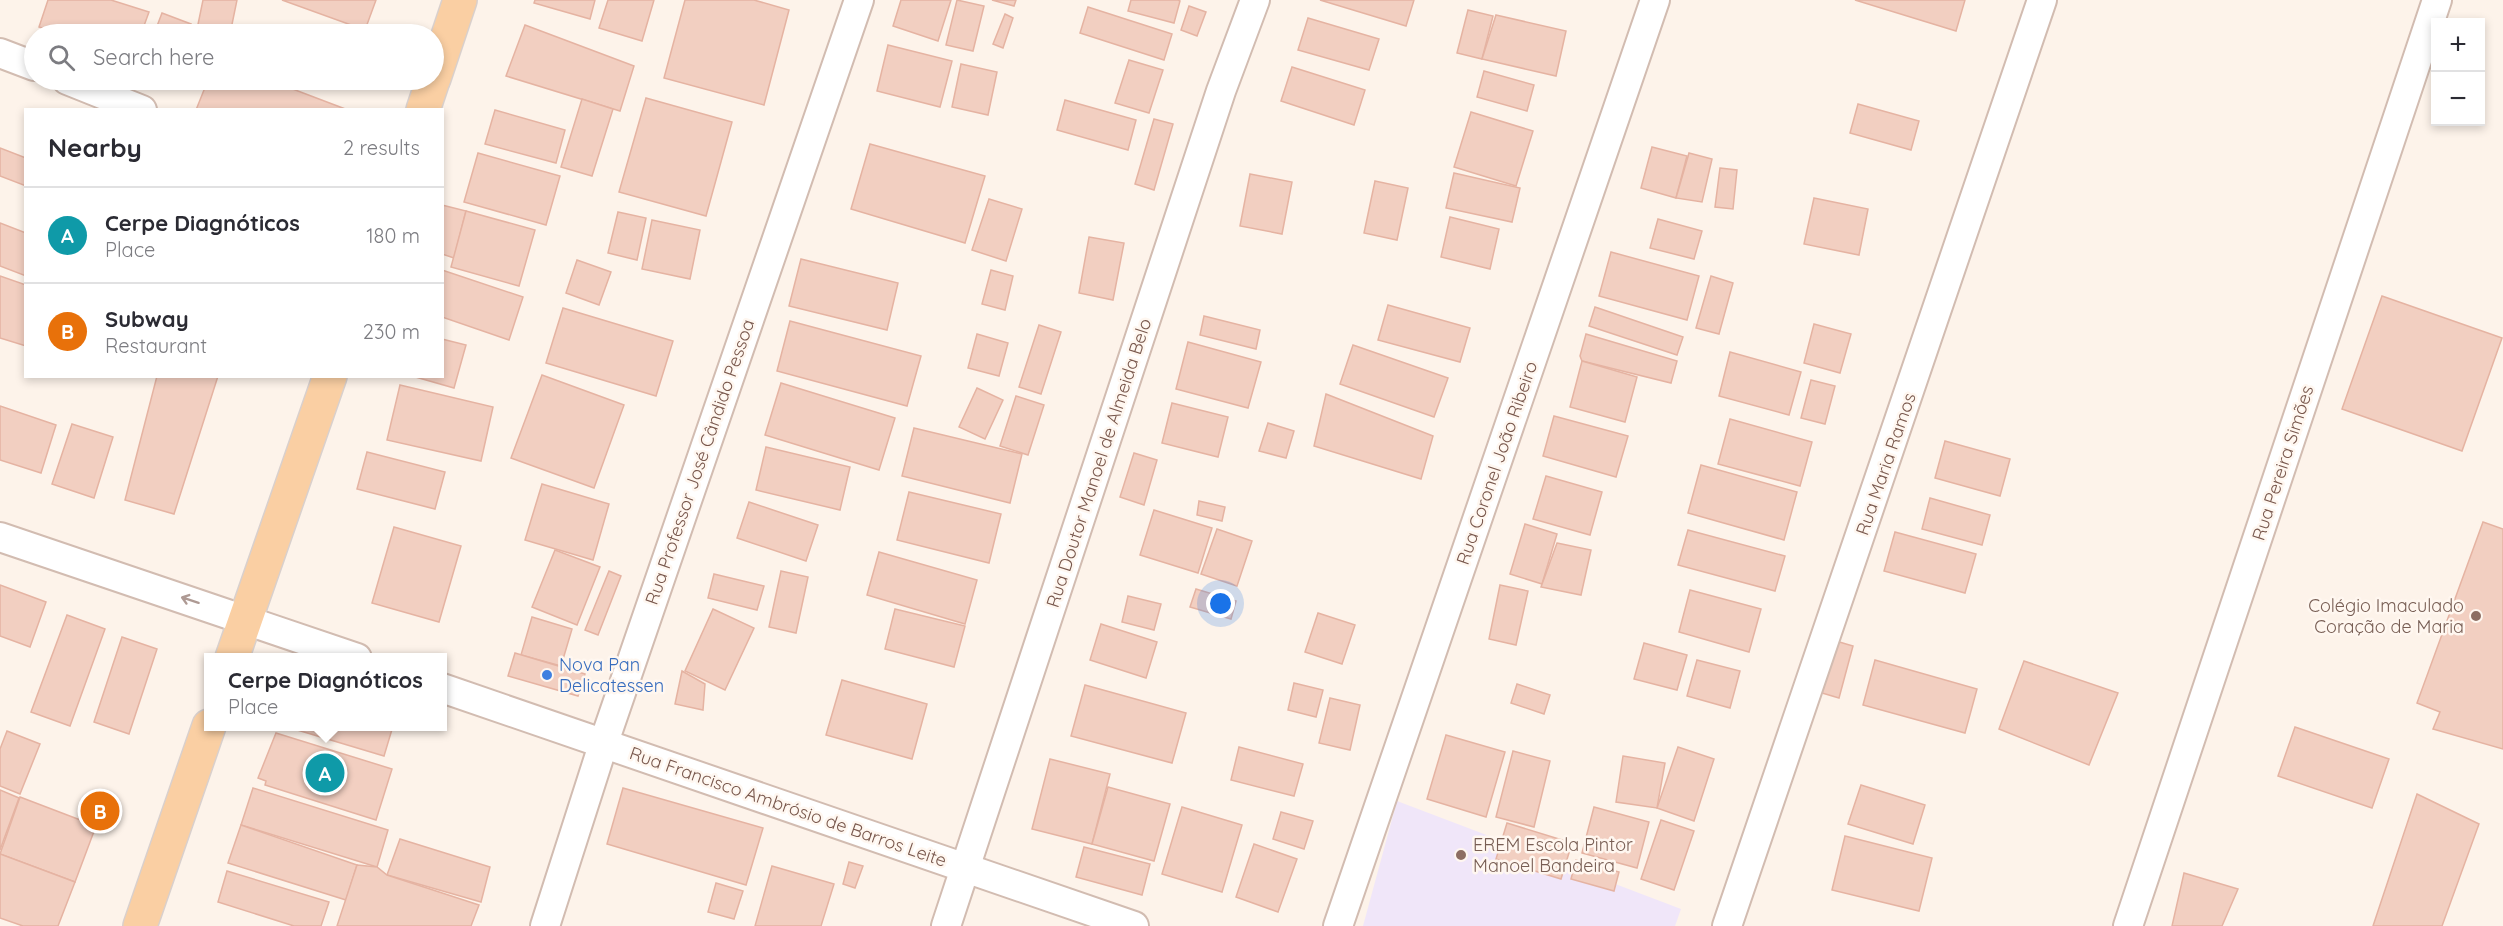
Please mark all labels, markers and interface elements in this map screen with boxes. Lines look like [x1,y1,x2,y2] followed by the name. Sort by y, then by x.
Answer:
[2431,18,2485,126] map controls
[2431,18,2485,72] button: +
[24,24,444,90] search box
[45,41,78,74] icon: search
[93,43,214,71] text: Search here
[2431,72,2485,126] button: −
[48,131,142,164] text: Nearby
[343,135,420,160] text: 2 results
[105,209,300,237] text: Cerpe Diagnóticos
[61,223,74,248] text: A
[366,223,420,248] text: 180 m
[105,237,155,262] text: Place
[105,305,189,333] text: Subway
[1041,315,1156,610] street label: Rua Doutor Manoel de Almeida Belo
[640,316,759,608] street label: Rua Professor José Cândido Pessoa
[61,319,74,344] text: B
[363,319,420,344] text: 230 m
[105,333,207,358] text: Restaurant
[1451,358,1542,568] street label: Rua Coronel João Ribeiro
[2247,382,2318,543] street label: Rua Pereira Simões
[1850,390,1921,538] street label: Rua Maria Ramos
[1206,589,1235,618] your location
[181,594,200,605] one-way arrow
[2308,594,2464,638] place label: Colégio Imaculado Coração de Maria
[2469,609,2483,623] marker: Colégio Imaculado Coração de Maria
[204,653,447,731] popup
[559,653,664,697] place label: Nova Pan Delicatessen
[228,666,423,694] text: Cerpe Diagnóticos
[540,668,554,682] marker: Nova Pan Delicatessen
[228,694,278,719] text: Place
[627,741,950,872] street label: Rua Francisco Ambrósio de Barros Leite
[306,750,344,796] pin: A
[80,788,120,834] pin: B
[1473,833,1633,877] place label: EREM Escola Pintor Manoel Bandeira
[1454,848,1468,862] marker: EREM Escola Pintor Manoel Bandeira

